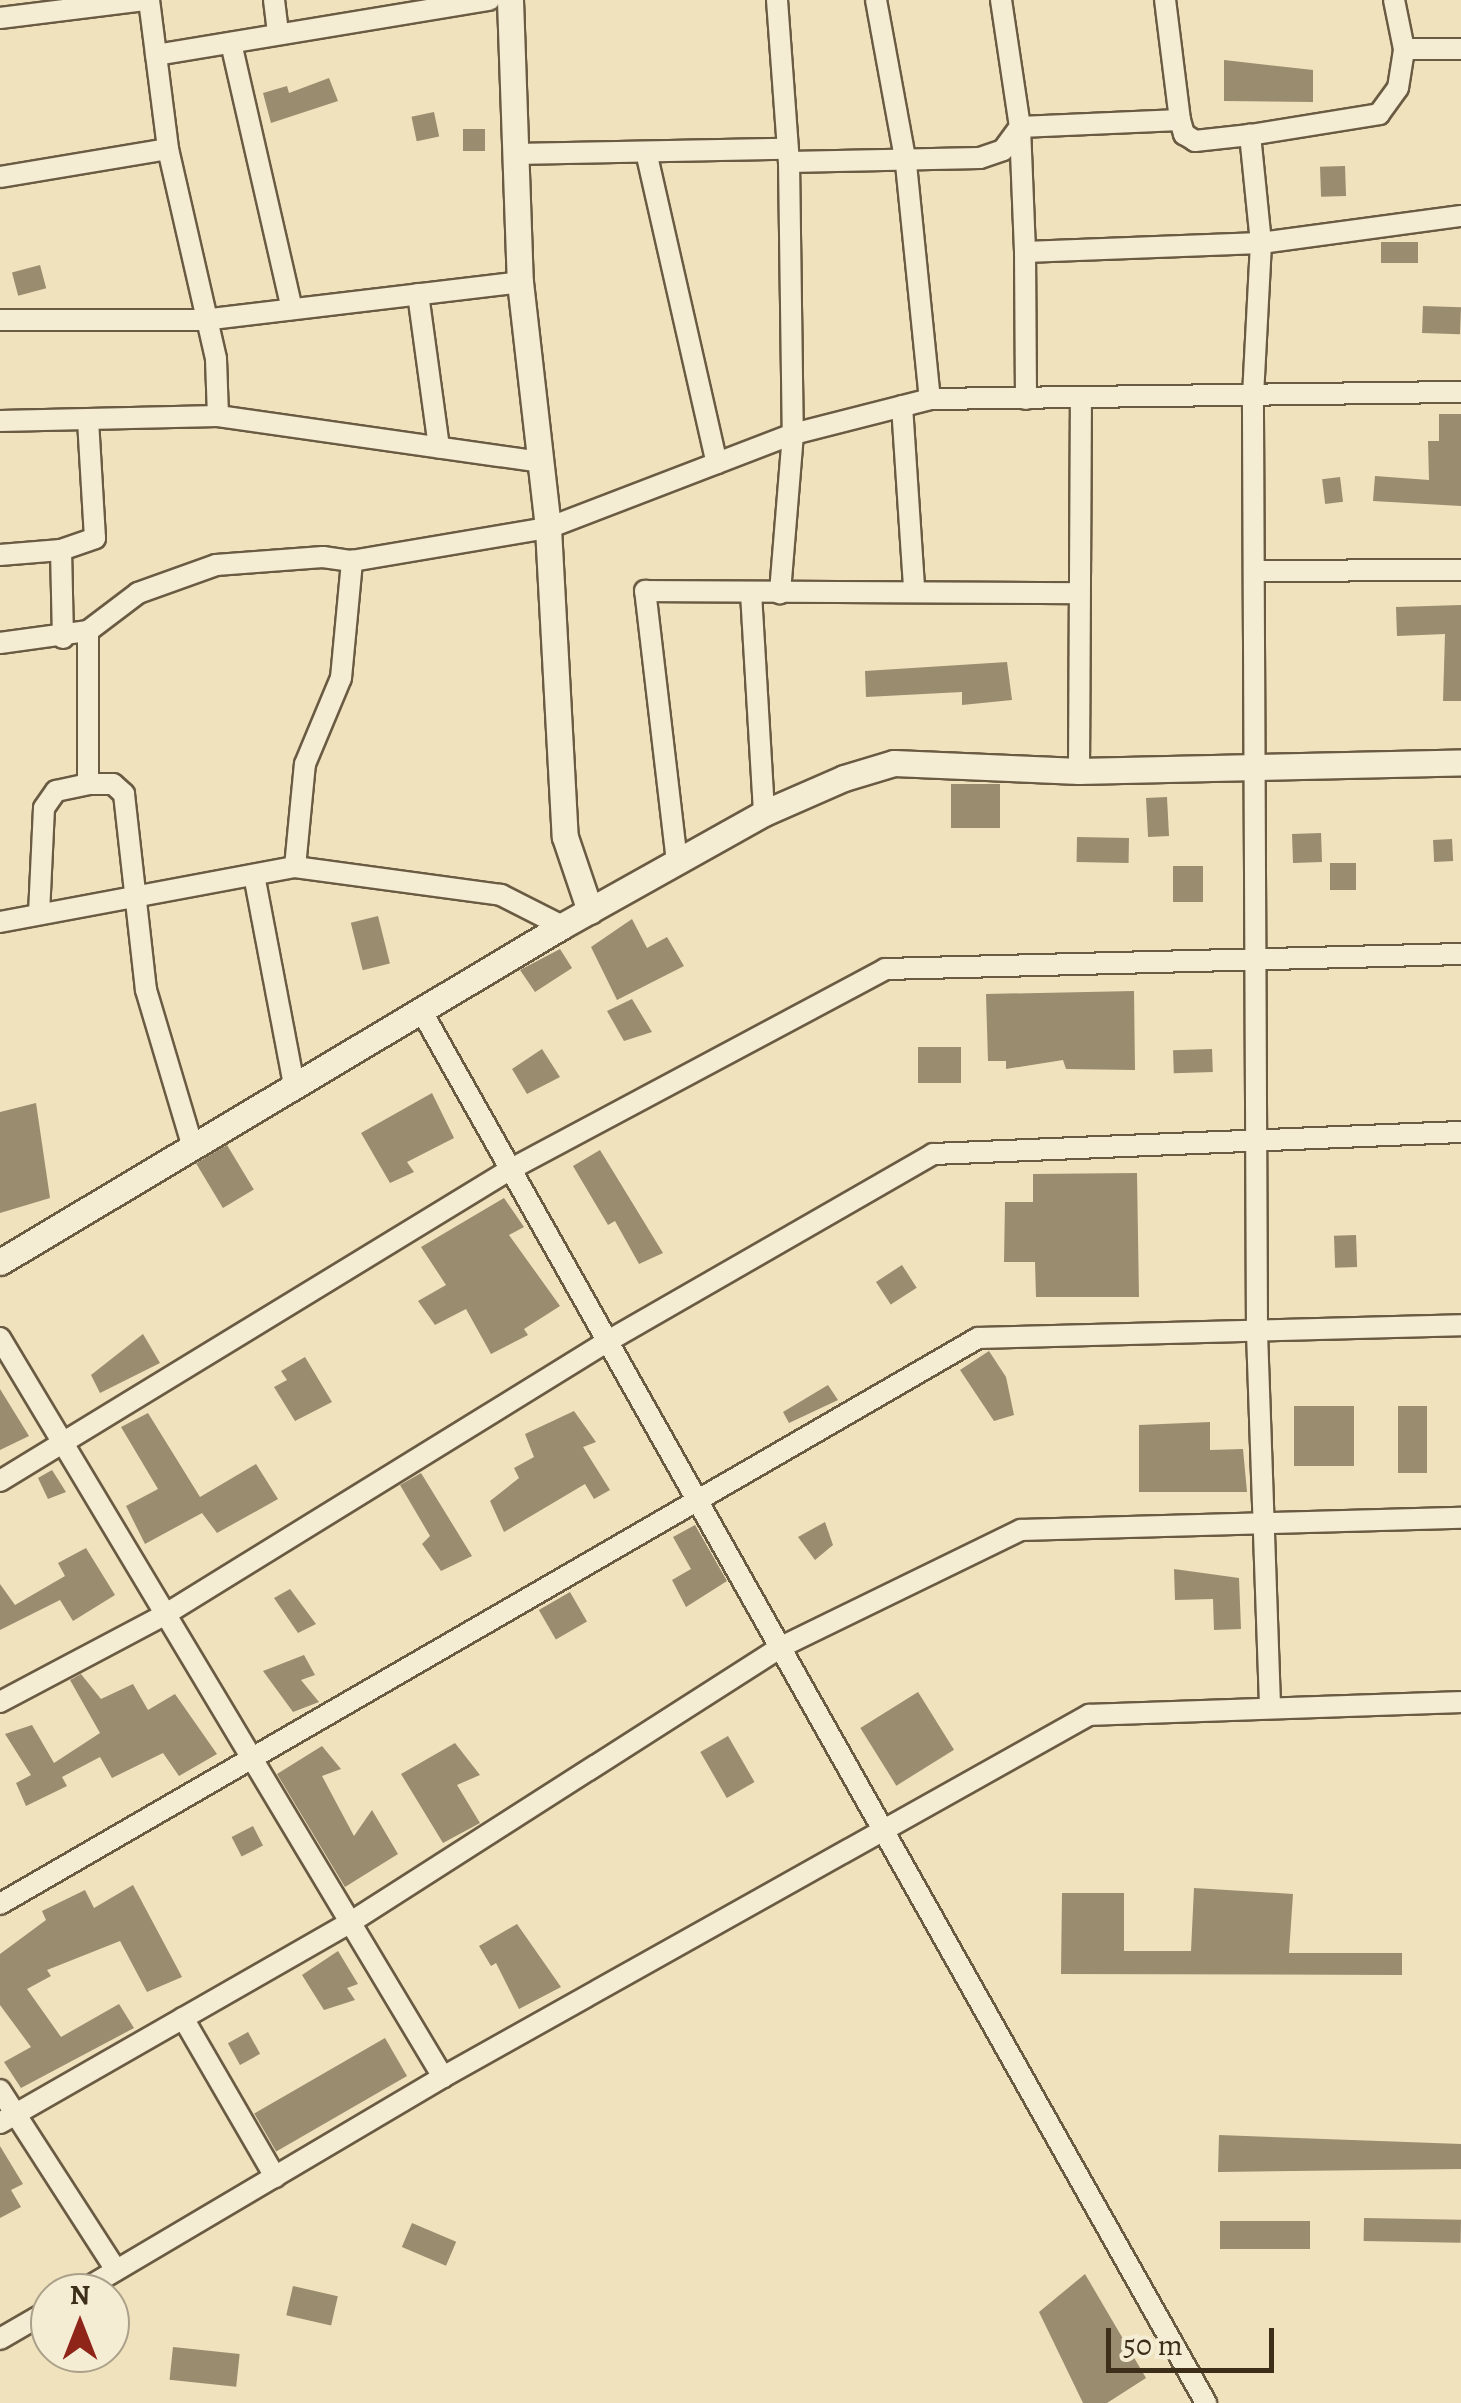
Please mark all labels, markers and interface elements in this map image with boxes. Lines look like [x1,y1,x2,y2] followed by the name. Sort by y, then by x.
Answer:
[30,2273,130,2373] north arrow
[70,2276,90,2314] text: N
[1111,2308,1278,2370] scale bar
[1123,2325,1183,2365] text: 50 m

